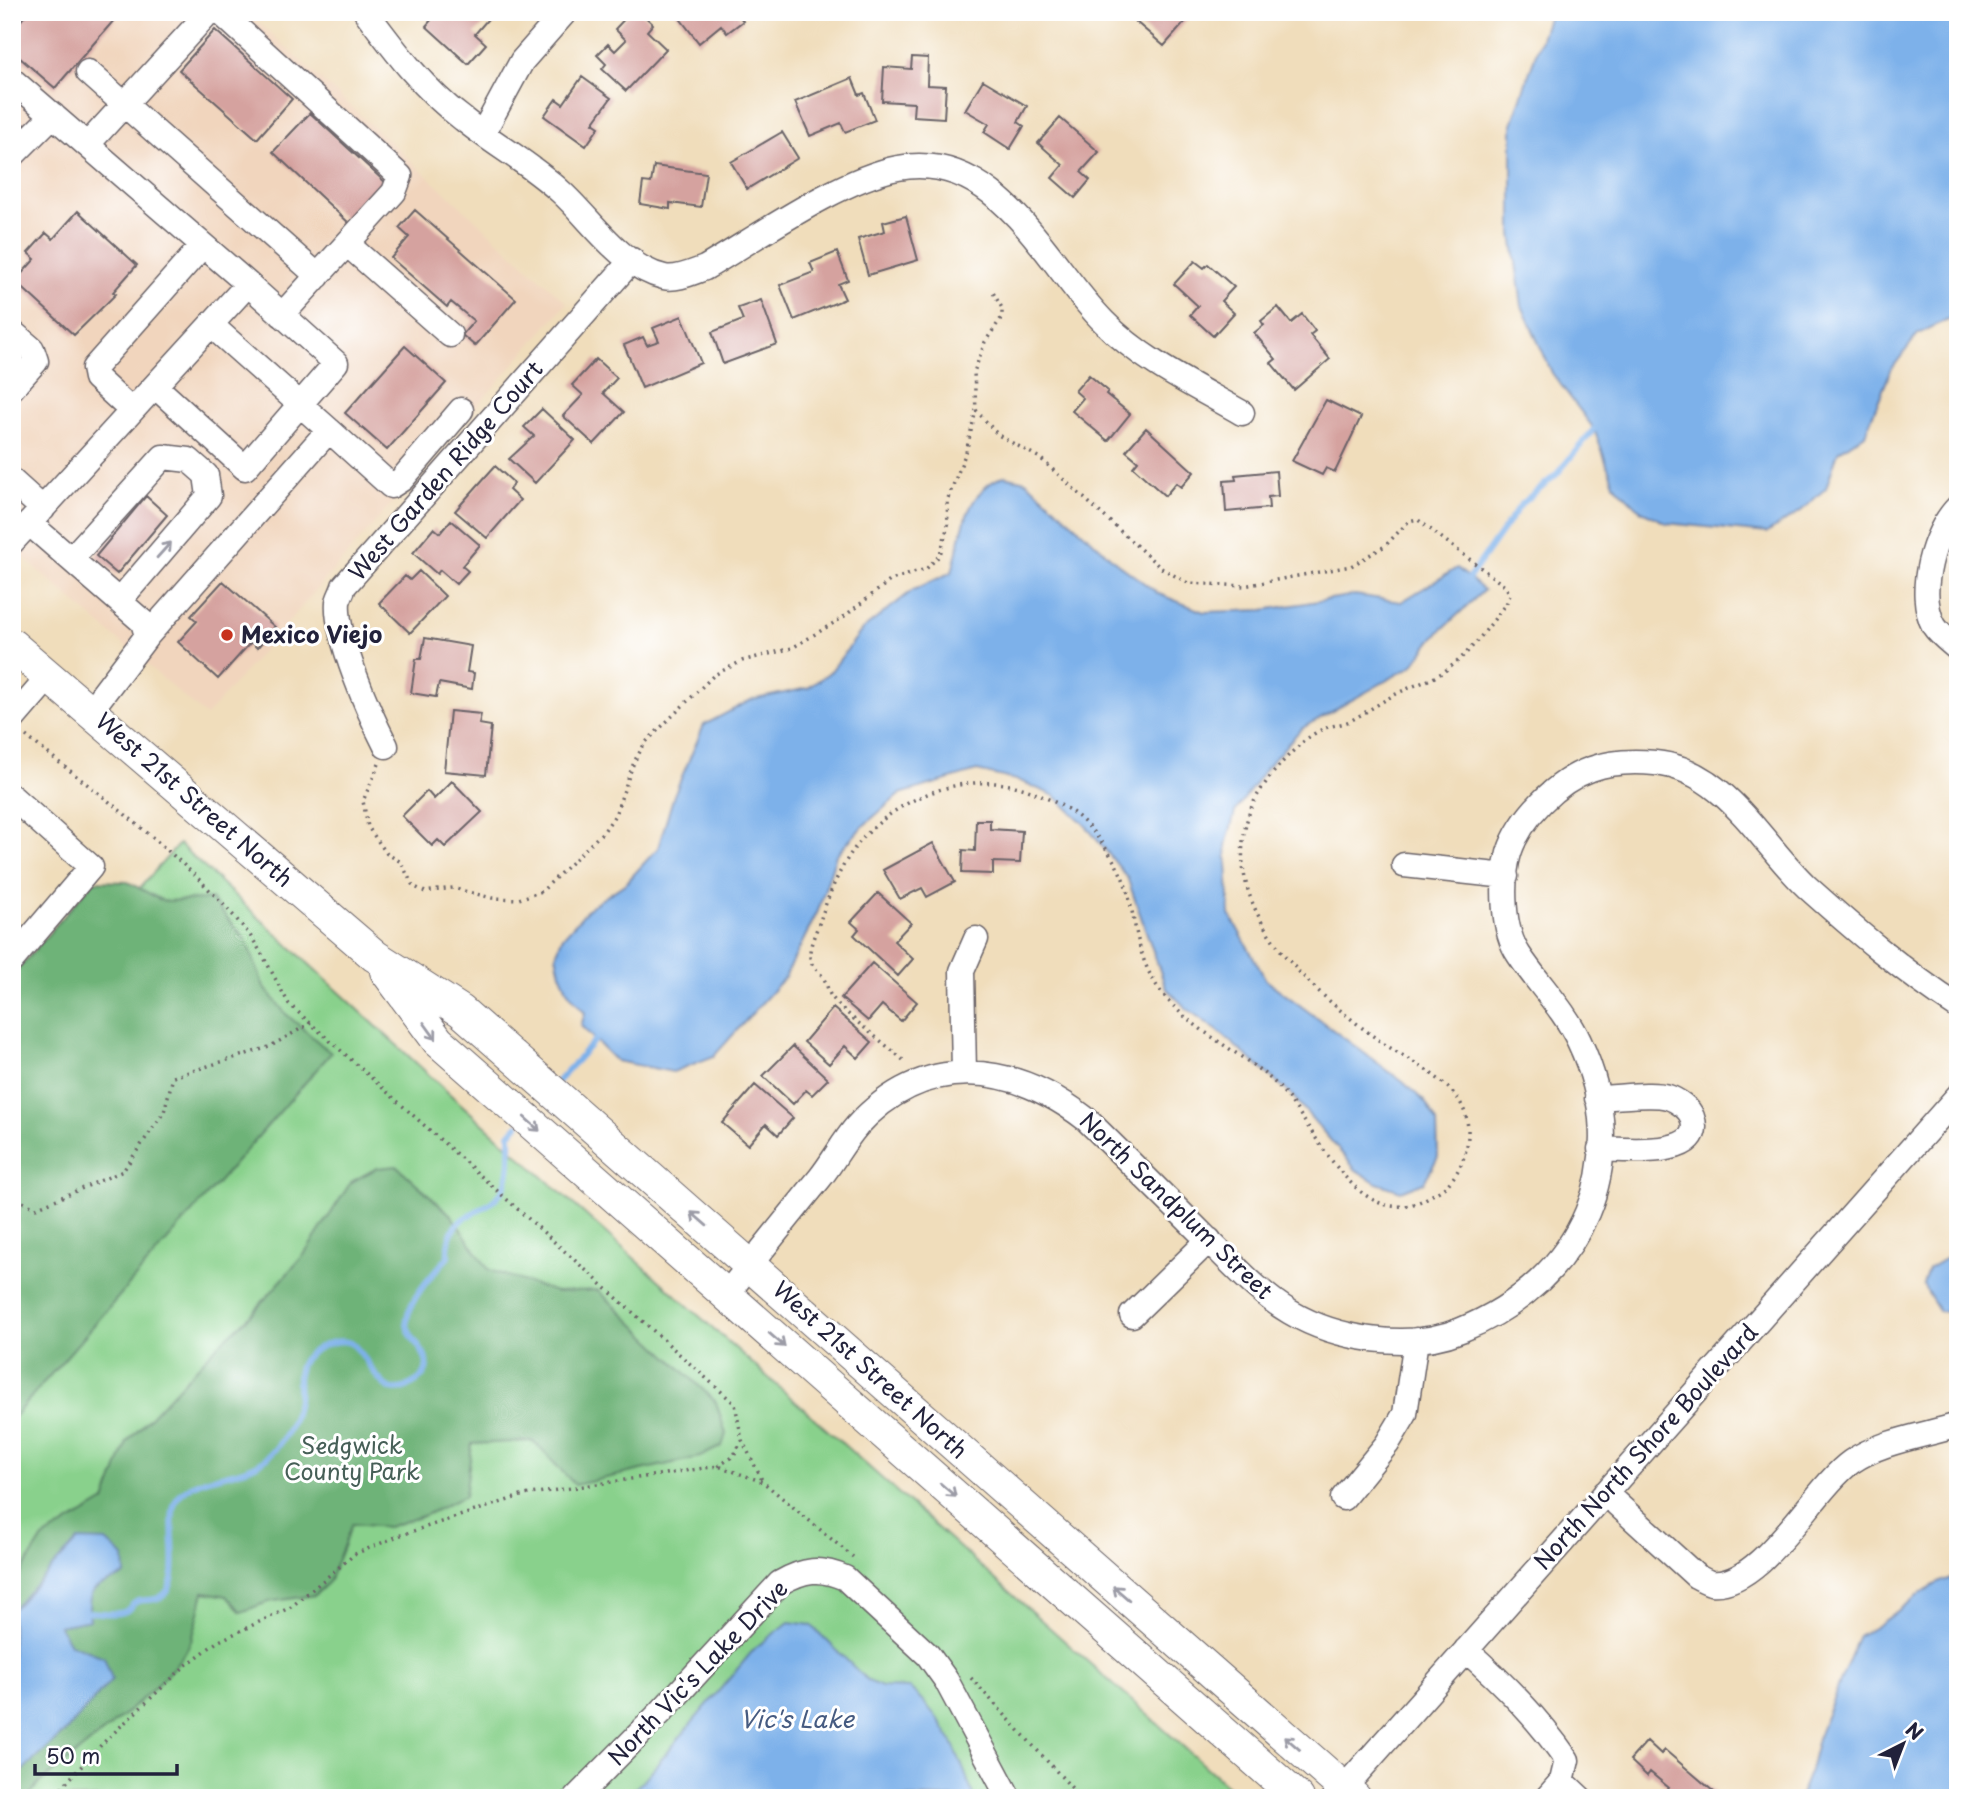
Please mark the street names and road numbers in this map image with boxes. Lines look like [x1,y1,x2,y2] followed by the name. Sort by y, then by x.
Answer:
[339,352,550,588] street label: West Garden Ridge Court
[88,703,301,895] street label: West 21st Street North
[1072,1103,1282,1307] street label: North Sandplum Street
[766,1272,976,1466] street label: West 21st Street North
[1525,1315,1765,1577] street label: North North Shore Boulevard
[599,1571,795,1773] street label: North Vic's Lake Drive

